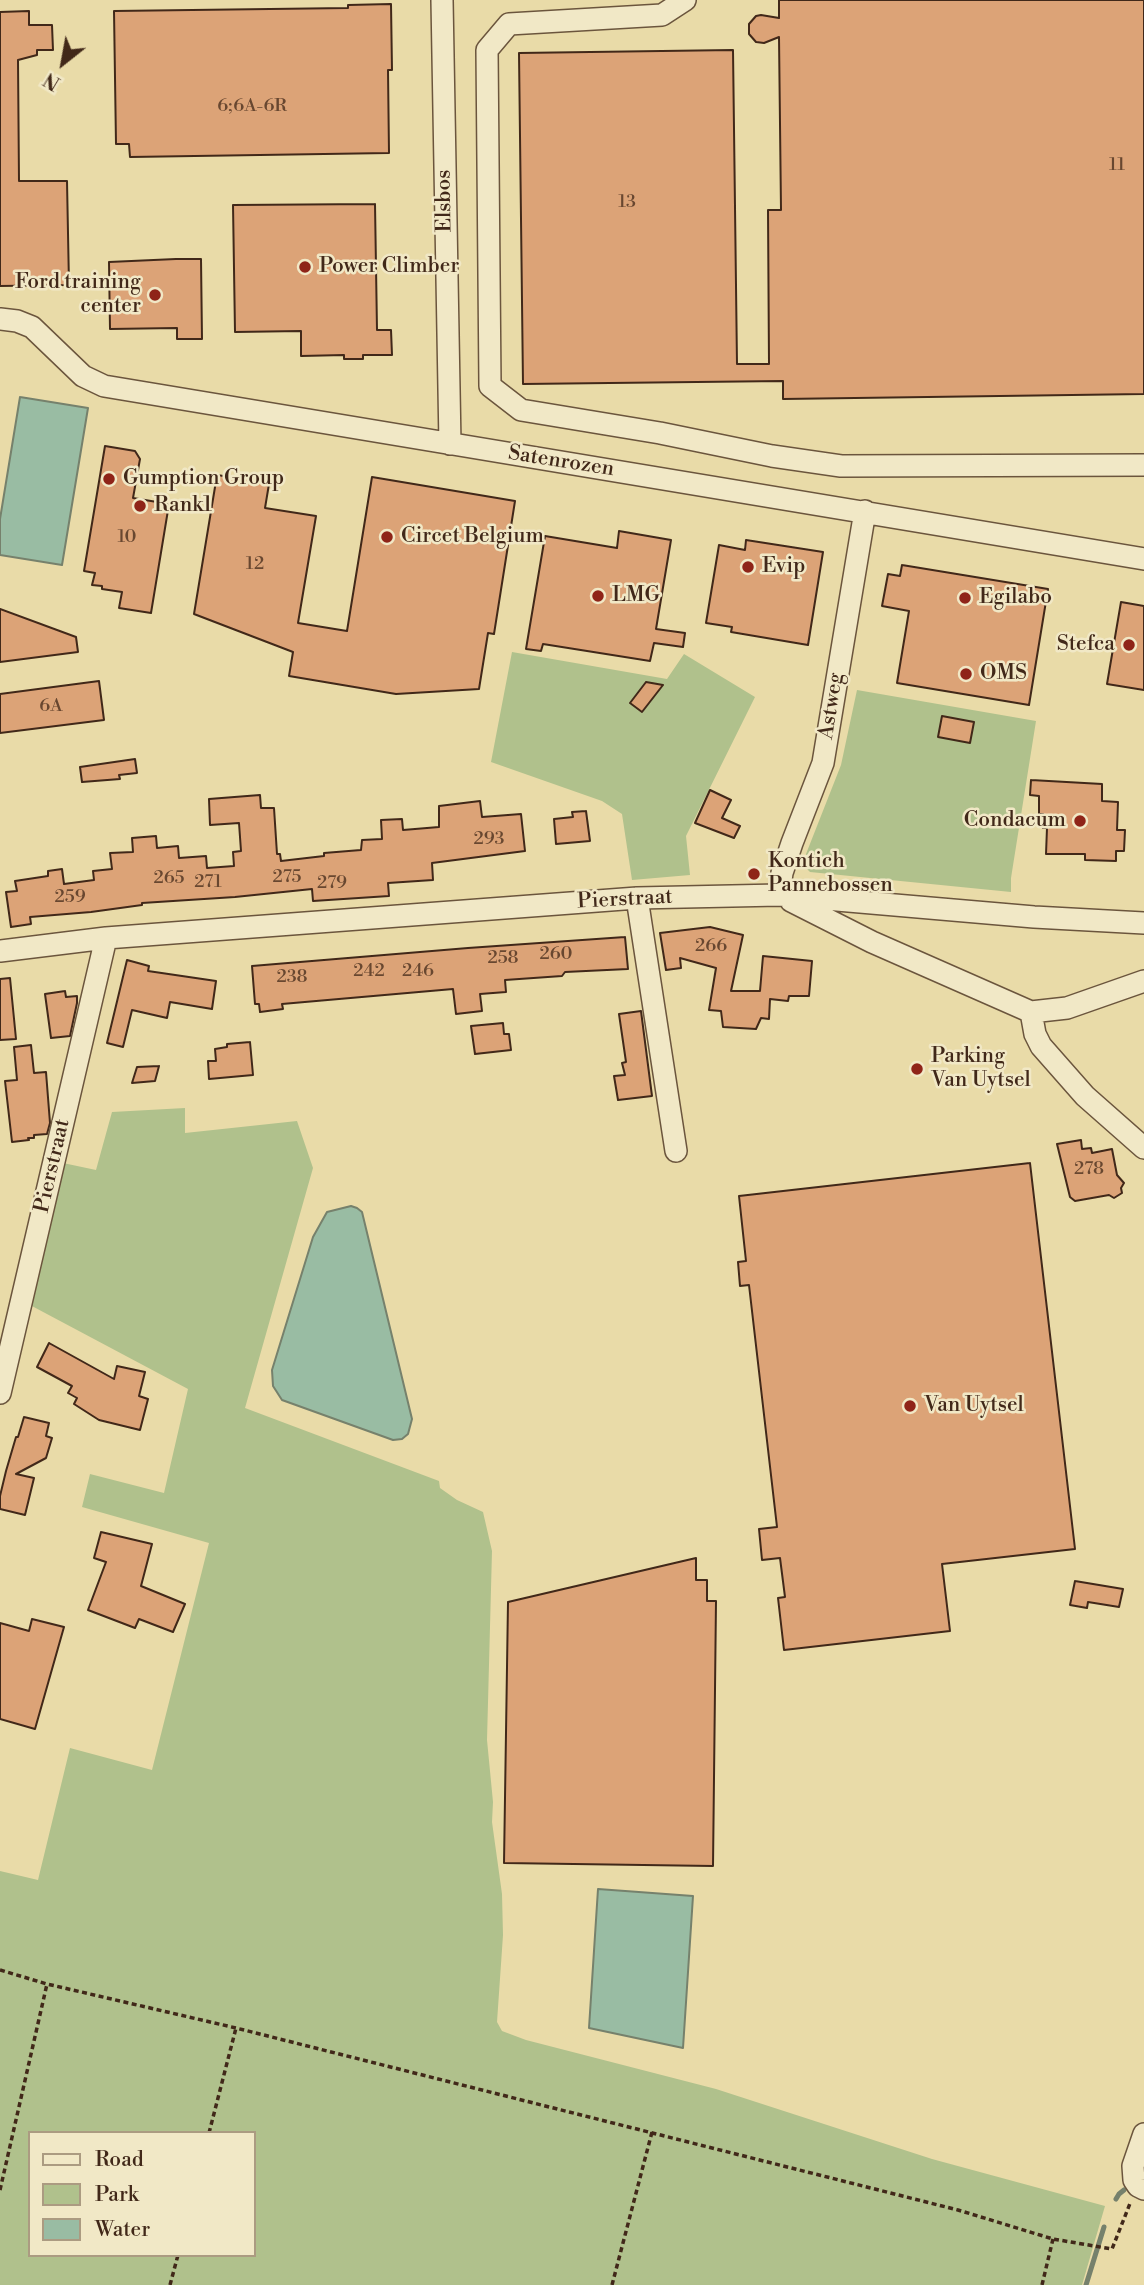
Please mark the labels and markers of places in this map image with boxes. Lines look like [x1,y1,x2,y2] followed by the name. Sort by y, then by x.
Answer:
[319,254,459,280] place label: Power Climber
[297,259,313,275] marker: Power Climber
[15,270,141,320] place label: Ford training center
[147,287,163,303] marker: Ford training center
[123,466,284,492] place label: Gumption Group
[101,471,117,487] marker: Gumption Group
[154,493,212,519] place label: Rank1
[132,498,148,514] marker: Rank1
[401,524,544,550] place label: Circet Belgium
[379,529,395,545] marker: Circet Belgium
[762,554,805,580] place label: Evip
[740,559,756,575] marker: Evip
[612,583,660,609] place label: LMG
[979,585,1052,611] place label: Egilabo
[590,588,606,604] marker: LMG
[957,590,973,606] marker: Egilabo
[1057,632,1115,658] place label: Stefca
[1121,637,1137,653] marker: Stefca
[980,661,1027,687] place label: OMS
[958,666,974,682] marker: OMS
[964,808,1066,834] place label: Condacum
[1072,813,1088,829] marker: Condacum
[768,849,893,899] place label: Kontich Pannebossen
[746,866,762,882] marker: Kontich Pannebossen
[931,1044,1031,1094] place label: Parking Van Uytsel
[909,1061,925,1077] marker: Parking Van Uytsel
[924,1393,1024,1419] place label: Van Uytsel
[902,1398,918,1414] marker: Van Uytsel

